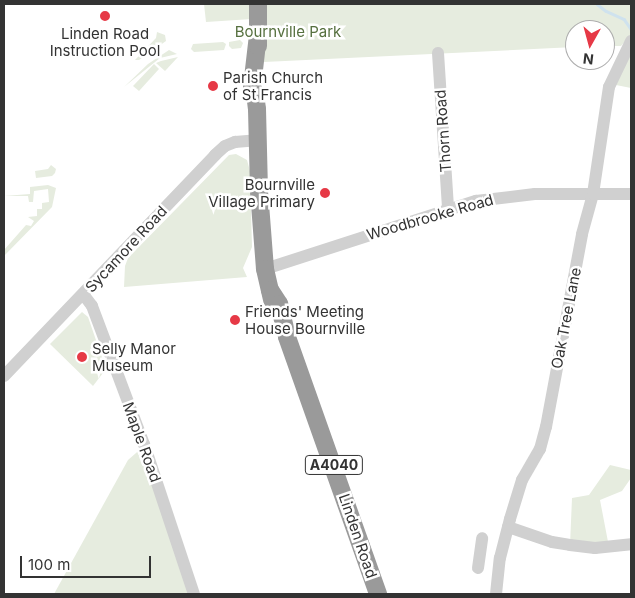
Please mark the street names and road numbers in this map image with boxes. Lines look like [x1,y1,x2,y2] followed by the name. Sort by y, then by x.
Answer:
[431,89,455,173] street label: Thorn Road
[365,190,495,244] street label: Woodbrooke Road
[81,202,171,296] street label: Sycamore Road
[547,266,585,370] street label: Oak Tree Lane
[119,399,165,485] street label: Maple Road
[304,454,364,476] road number: A4040
[335,491,381,581] street label: Linden Road

